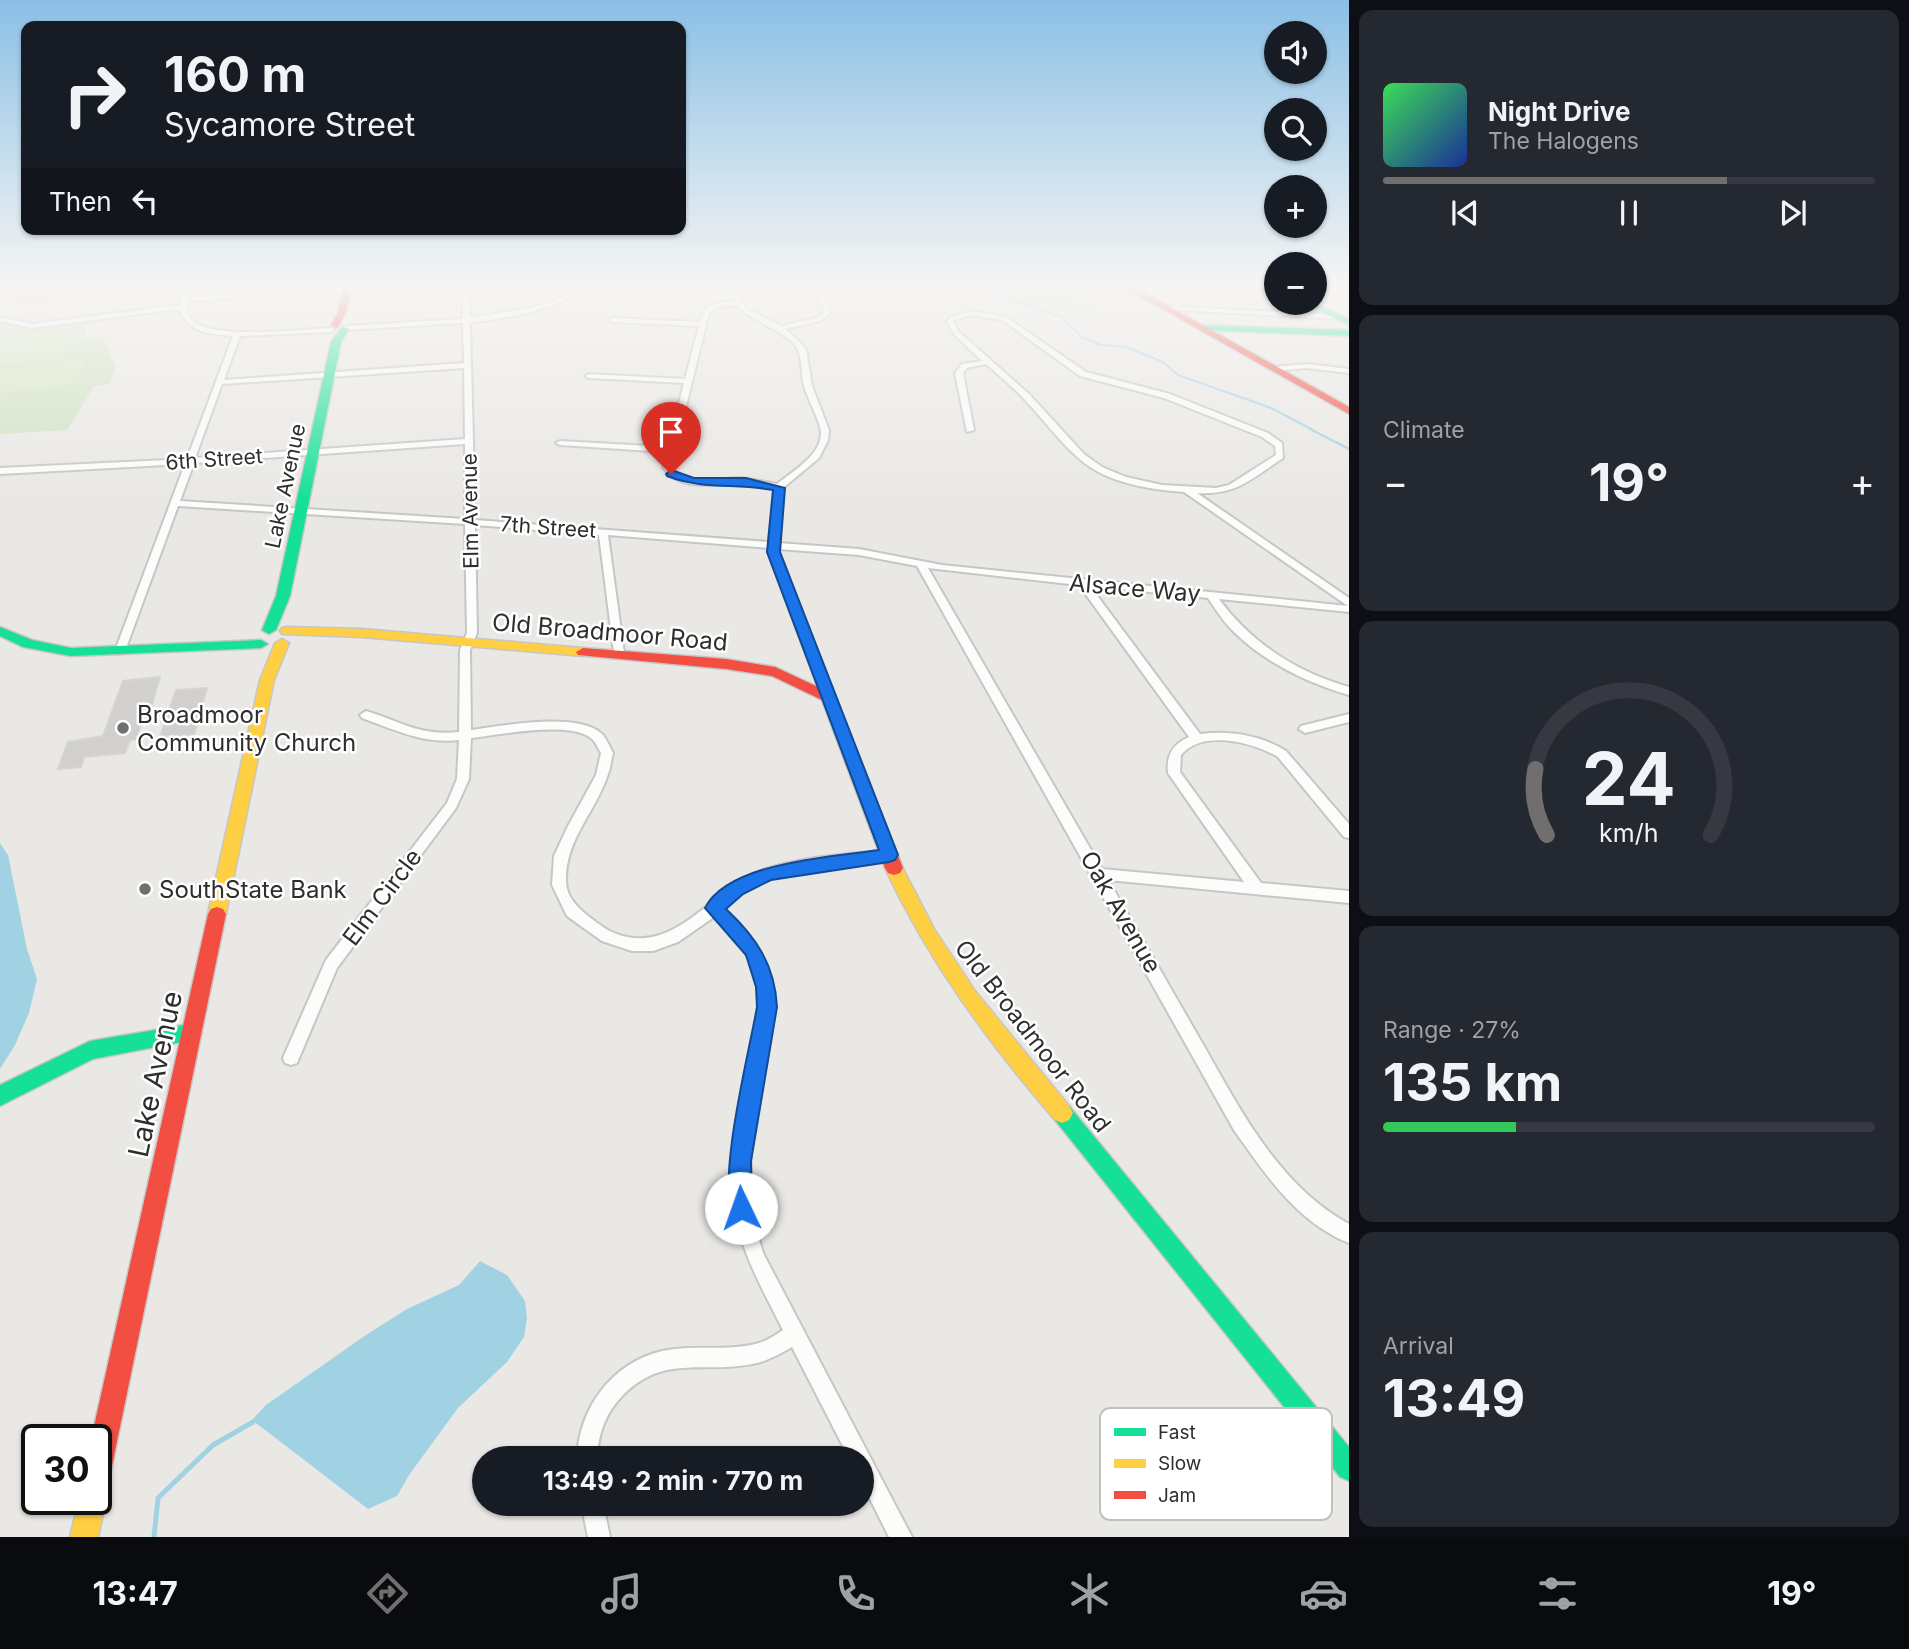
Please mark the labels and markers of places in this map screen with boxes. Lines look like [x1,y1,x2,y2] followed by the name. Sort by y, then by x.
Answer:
[641,402,701,474] pin
[137,700,356,757] place label: Broadmoor Community Church
[115,720,131,736] marker: Broadmoor Community Church
[159,875,347,904] place label: SouthState Bank
[137,881,153,897] marker: SouthState Bank

